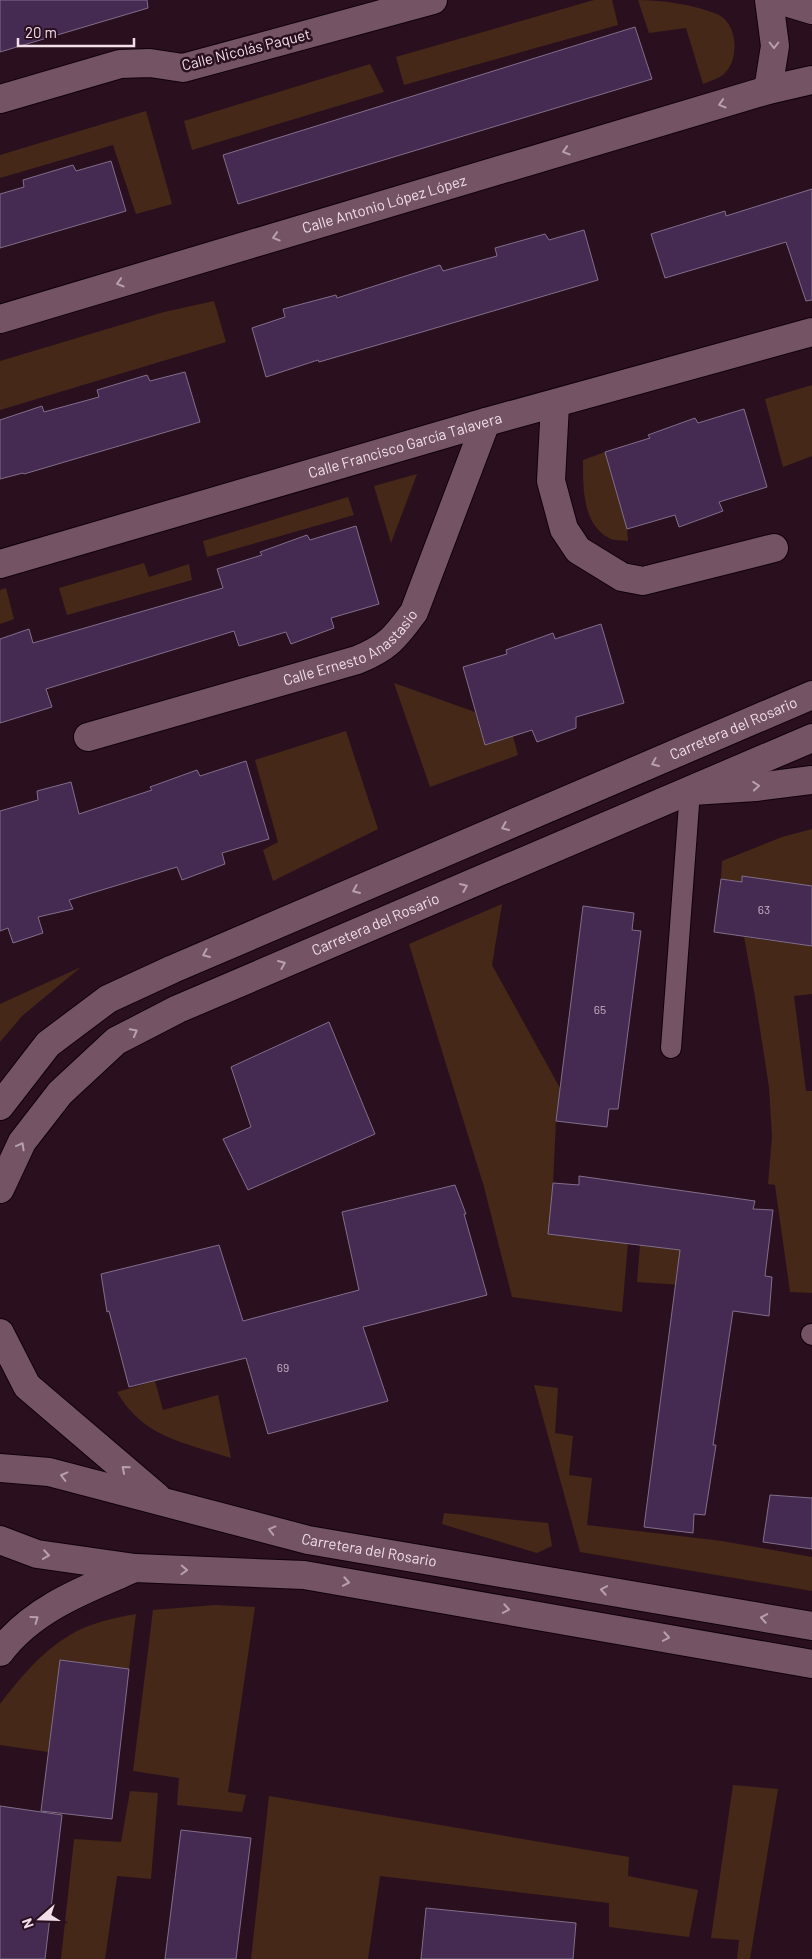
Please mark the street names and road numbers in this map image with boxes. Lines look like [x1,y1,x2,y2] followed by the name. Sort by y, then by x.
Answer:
[180,24,312,74] street label: Calle Nicolás Paquet
[300,170,468,236] street label: Calle Antonio López López
[306,408,504,481] street label: Calle Francisco García Talavera
[281,606,421,689] street label: Calle Ernesto Anastasio
[667,692,800,763] street label: Carretera del Rosario
[309,888,442,959] street label: Carretera del Rosario
[300,1529,438,1570] street label: Carretera del Rosario

